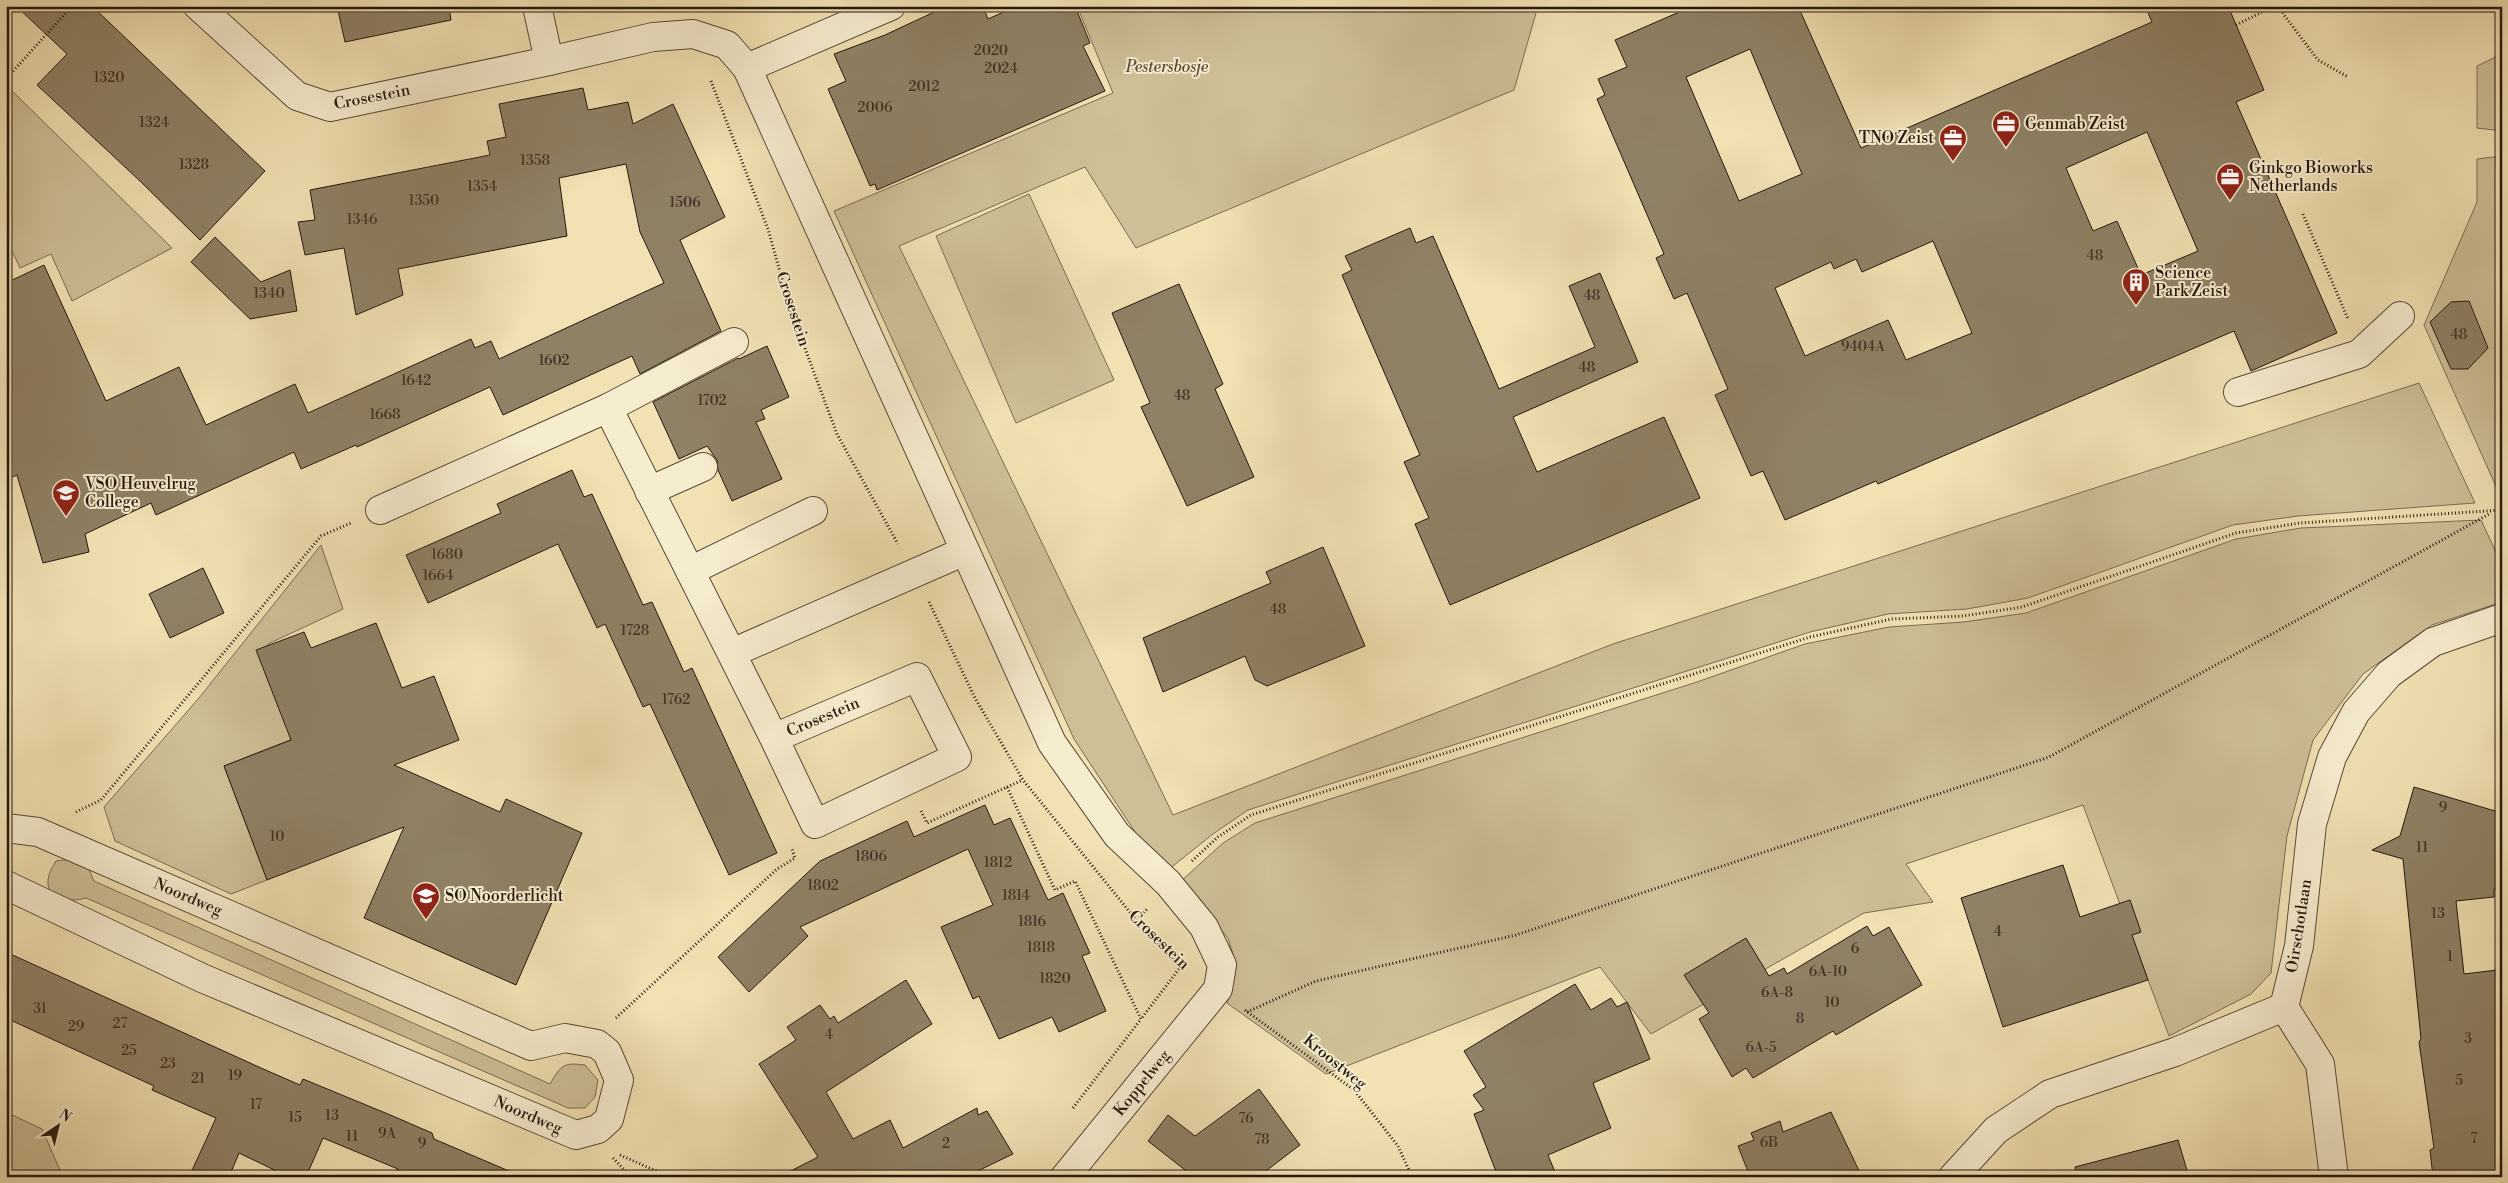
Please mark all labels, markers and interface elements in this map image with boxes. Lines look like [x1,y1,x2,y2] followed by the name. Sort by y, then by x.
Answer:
[974,42,1008,60] house number: 2020
[1125,57,1209,77] park label: Pestersbosje
[984,60,1018,78] house number: 2024
[93,69,125,87] house number: 1320
[908,78,940,96] house number: 2012
[332,80,412,114] street label: Crosestein
[857,99,893,117] house number: 2006
[1991,109,2021,148] office icon: Genmab Zeist
[139,114,169,132] house number: 1324
[2025,114,2126,134] place label: Genmab Zeist
[1938,123,1968,162] office icon: TNO Zeist
[1859,128,1934,148] place label: TNO Zeist
[520,152,550,170] house number: 1358
[179,156,209,174] house number: 1328
[2249,158,2373,196] place label: Ginkgo Bioworks Netherlands
[2215,162,2245,201] office icon: Ginkgo Bioworks Netherlands
[467,178,497,196] house number: 1354
[409,192,439,210] house number: 1350
[669,194,701,212] house number: 1506
[347,211,378,229] house number: 1346
[2087,247,2103,265] house number: 48
[2155,263,2228,301] place label: Science Park Zeist
[2121,267,2151,306] building icon: Science Park Zeist
[772,269,815,349] street label: Crosestein
[253,285,285,303] house number: 1340
[1584,287,1600,305] house number: 48
[2451,326,2467,344] house number: 48
[1841,338,1885,356] house number: 9404A
[538,352,570,370] house number: 1602
[1579,359,1595,377] house number: 48
[401,372,431,390] house number: 1642
[1174,387,1190,405] house number: 48
[697,392,727,410] house number: 1702
[369,406,401,424] house number: 1668
[84,474,197,512] place label: VSO Heuvelrug College
[51,478,81,517] school or university icon: VSO Heuvelrug College
[431,546,463,564] house number: 1680
[422,567,454,585] house number: 1664
[1270,601,1286,619] house number: 48
[621,622,649,640] house number: 1728
[662,691,690,709] house number: 1762
[783,693,863,741] street label: Crosestein
[2439,799,2447,817] house number: 9
[270,828,284,846] house number: 10
[2416,839,2428,857] house number: 11
[855,848,888,866] house number: 1806
[984,854,1012,872] house number: 1812
[150,874,226,921] street label: Noordweg
[807,877,839,895] house number: 1802
[2282,877,2316,974] street label: Oirschotlaan
[411,881,441,920] school or university icon: SO Noorderlicht
[445,886,564,906] place label: SO Noorderlicht
[1002,887,1030,905] house number: 1814
[2431,905,2445,923] house number: 13
[1124,906,1194,974] street label: Crosestein
[1018,913,1047,931] house number: 1816
[1994,923,2002,941] house number: 4
[1027,939,1055,957] house number: 1818
[1851,940,1860,958] house number: 6
[2447,948,2453,966] house number: 1
[1809,963,1847,981] house number: 6A-10
[1039,970,1071,988] house number: 1820
[1761,984,1793,1002] house number: 6A-8
[1825,994,1839,1012] house number: 10
[33,1000,47,1018] house number: 31
[1796,1010,1804,1028] house number: 8
[113,1015,127,1033] house number: 27
[68,1018,84,1036] house number: 29
[825,1026,833,1044] house number: 4
[1299,1030,1372,1094] street label: Kroostweg
[2464,1030,2472,1048] house number: 3
[1745,1039,1777,1057] house number: 6A-5
[121,1042,137,1060] house number: 25
[1109,1045,1175,1120] street label: Koppelweg
[160,1055,176,1073] house number: 23
[228,1067,242,1085] house number: 19
[191,1070,205,1088] house number: 21
[2455,1072,2463,1090] house number: 5
[490,1092,566,1139] street label: Noordweg
[250,1096,262,1114] house number: 17
[32,1100,82,1150] north arrow
[55,1106,75,1127] text: N
[325,1107,339,1125] house number: 13
[288,1109,302,1127] house number: 15
[1238,1110,1254,1128] house number: 76
[378,1125,396,1143] house number: 9A
[346,1128,358,1146] house number: 11
[2470,1130,2478,1148] house number: 7
[1254,1131,1270,1149] house number: 78
[1760,1134,1778,1152] house number: 6B
[418,1135,426,1153] house number: 9
[942,1135,950,1153] house number: 2

